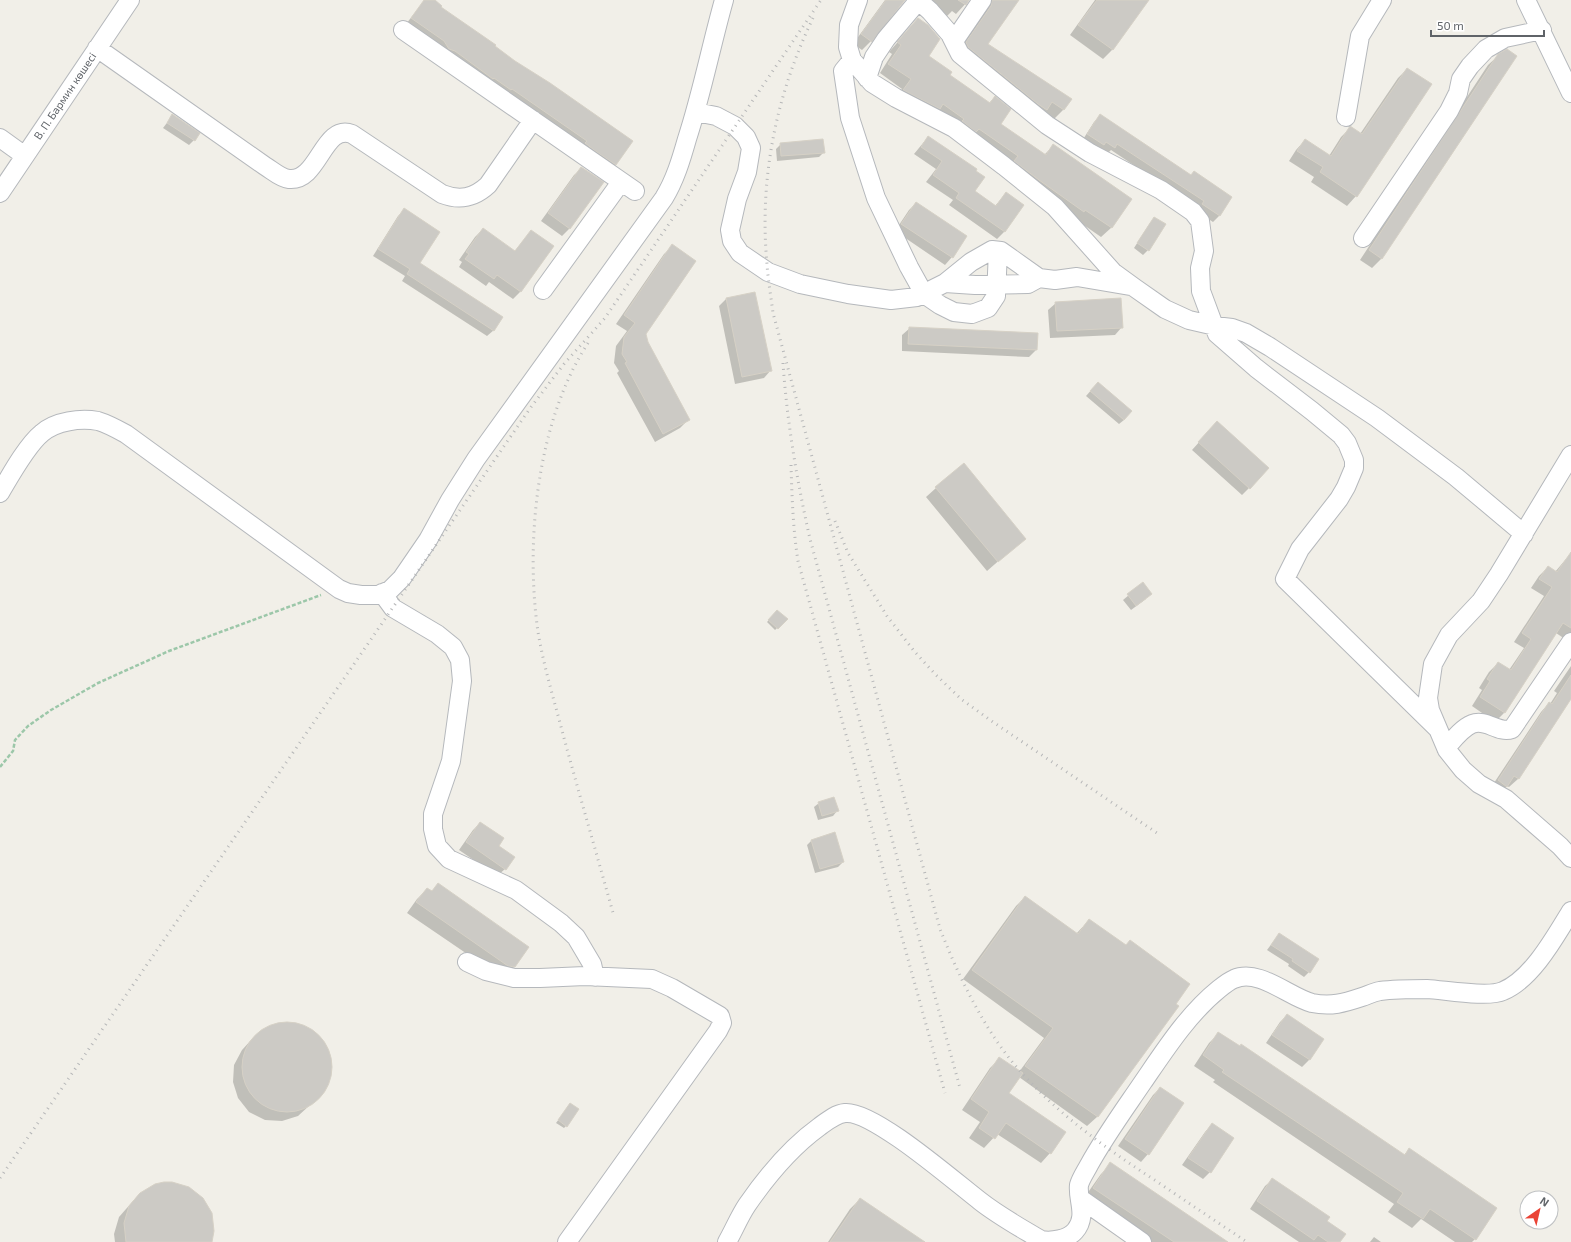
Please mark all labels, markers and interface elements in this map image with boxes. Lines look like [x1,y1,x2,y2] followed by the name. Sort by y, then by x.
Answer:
[1431,12,1544,38] scale bar
[1437,18,1464,32] text: 50 m
[31,50,98,142] street label: В. П. Бармин көшесі
[1519,1190,1559,1230] north arrow
[1538,1194,1552,1209] text: N

